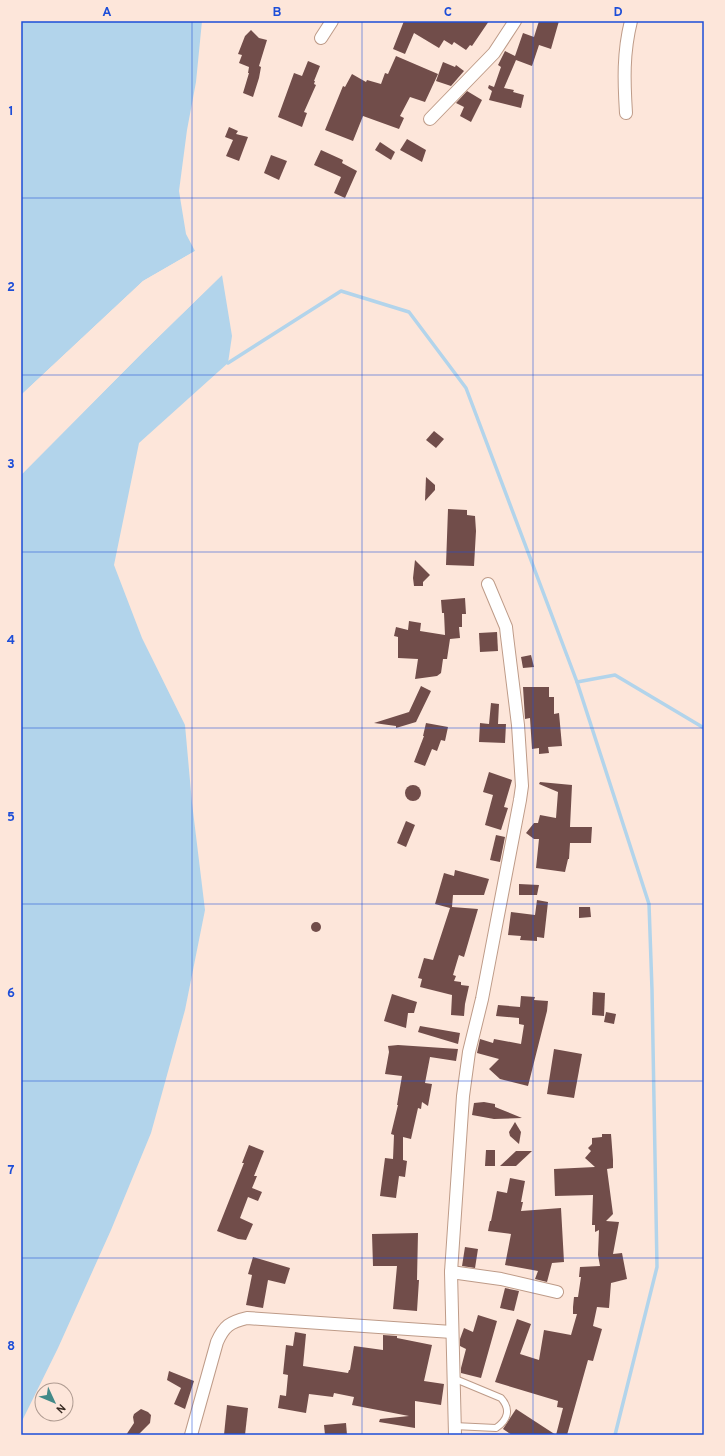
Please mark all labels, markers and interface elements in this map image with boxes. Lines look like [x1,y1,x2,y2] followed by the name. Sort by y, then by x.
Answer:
[102,5,112,21] text: A
[273,5,282,21] text: B
[444,5,452,21] text: C
[613,5,623,21] text: D
[8,104,14,120] text: 1
[7,280,15,296] text: 2
[7,457,15,473] text: 3
[7,633,15,649] text: 4
[7,810,15,826] text: 5
[7,986,15,1002] text: 6
[8,1163,15,1179] text: 7
[7,1339,15,1355] text: 8
[34,1382,74,1422] north arrow
[53,1401,68,1416] text: N

